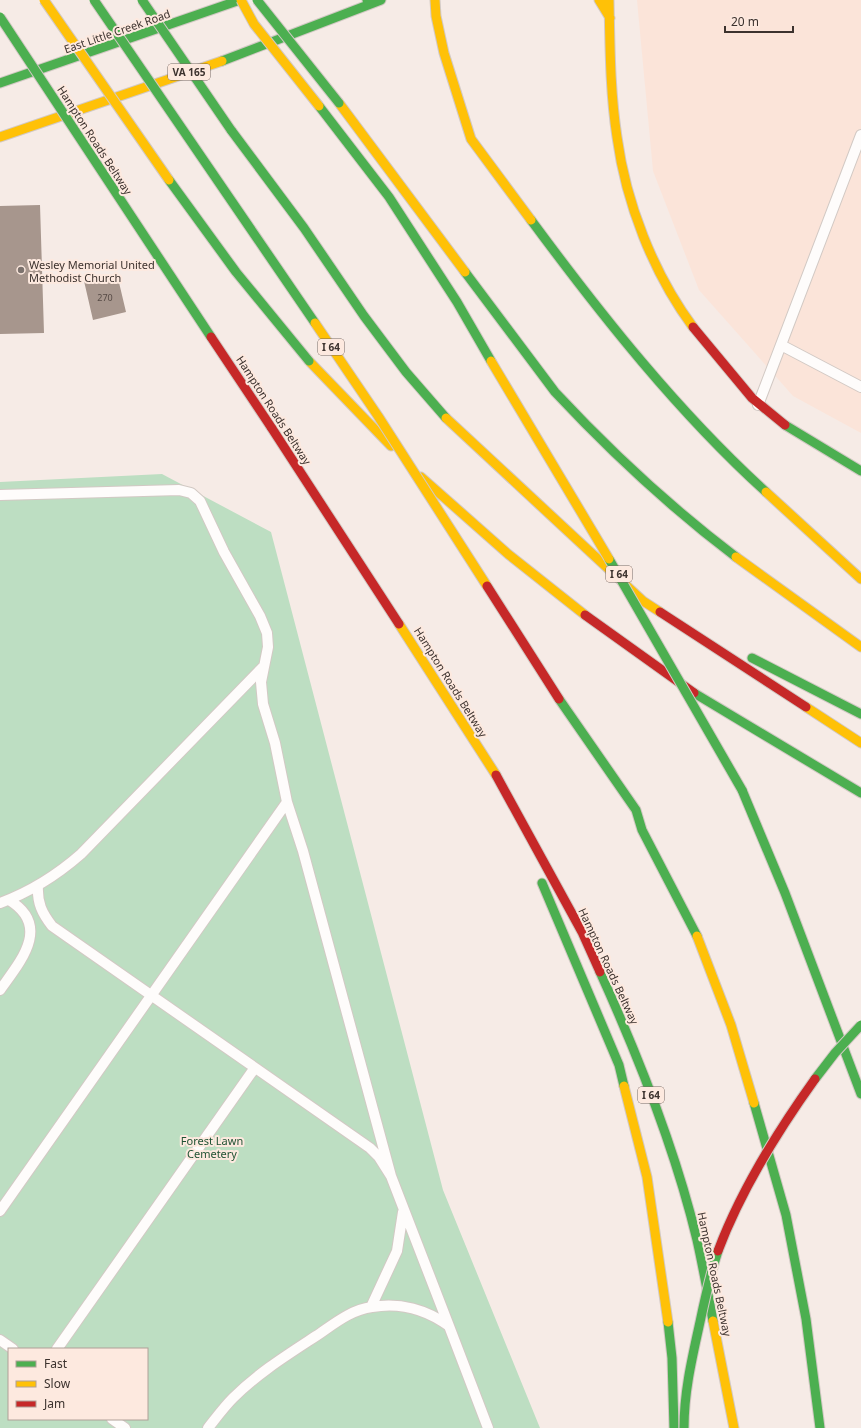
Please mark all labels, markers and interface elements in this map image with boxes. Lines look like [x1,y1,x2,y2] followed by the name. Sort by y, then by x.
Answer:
[62,6,172,56] street label: East Little Creek Road
[725,8,793,34] scale bar
[731,13,759,30] text: 20 m
[168,64,210,80] road number: VA 165
[54,83,136,198] street label: Hampton Roads Beltway
[29,257,155,285] place label: Wesley Memorial United Methodist Church
[16,265,26,275] marker: Wesley Memorial United Methodist Church
[97,291,113,304] house number: 270
[318,339,344,355] road number: I 64
[233,353,315,468] street label: Hampton Roads Beltway
[606,566,632,582] road number: I 64
[411,624,491,740] street label: Hampton Roads Beltway
[575,905,643,1027] street label: Hampton Roads Beltway
[638,1087,664,1103] road number: I 64
[181,1133,243,1161] park label: Forest Lawn Cemetery
[694,1210,736,1338] street label: Hampton Roads Beltway
[8,1348,148,1420] legend
[44,1355,68,1372] text: Fast
[44,1375,71,1392] text: Slow
[43,1395,65,1412] text: Jam

